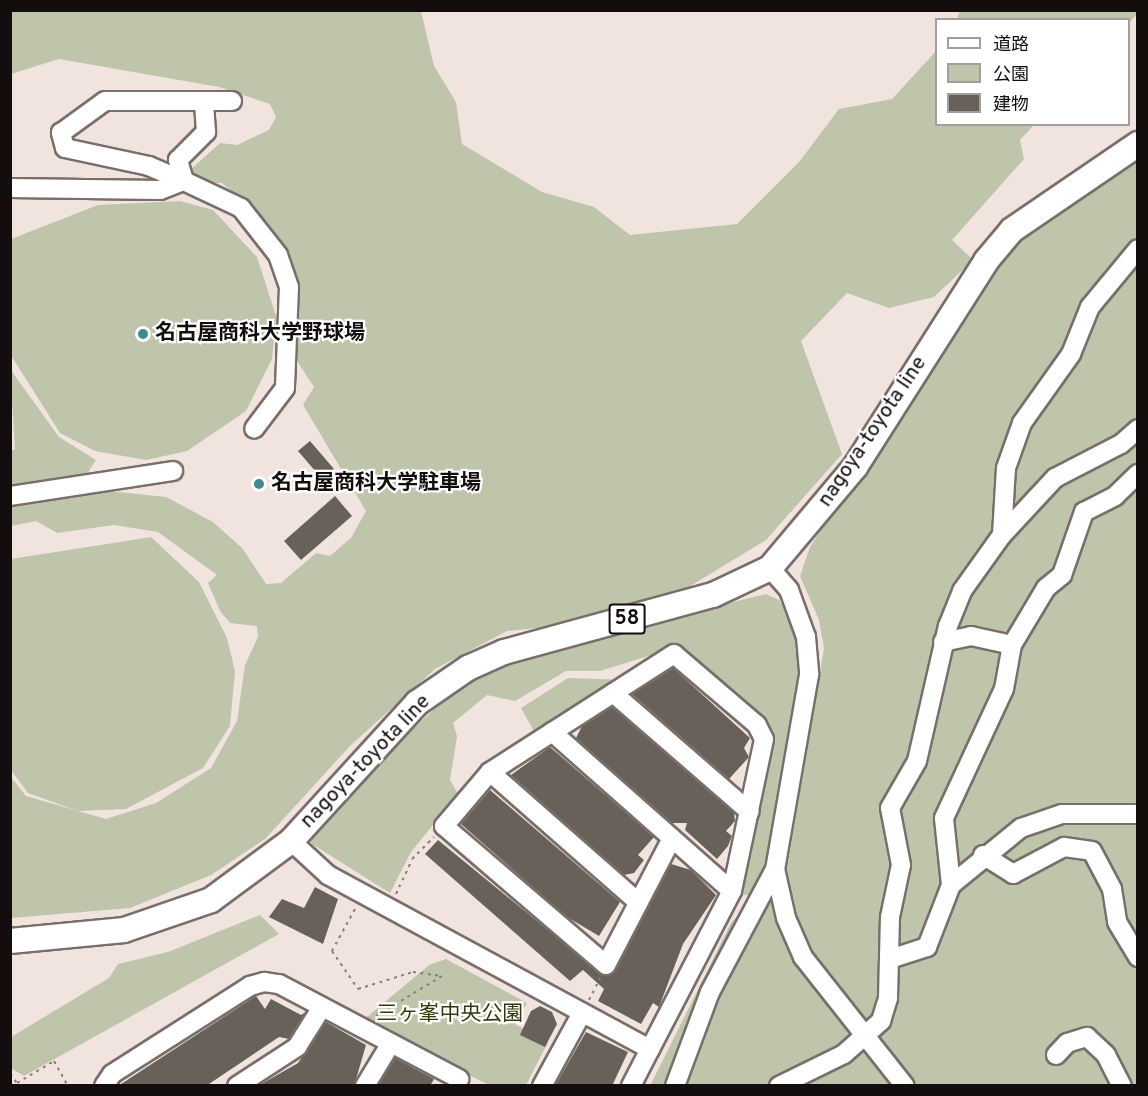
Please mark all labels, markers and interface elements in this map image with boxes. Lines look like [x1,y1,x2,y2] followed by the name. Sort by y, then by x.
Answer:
[935,18,1130,126] legend
[993,34,1029,57] text: 道路
[993,64,1029,87] text: 公園
[993,94,1029,117] text: 建物
[155,321,365,347] place label: 名古屋商科大学野球場
[136,327,150,341] marker: 名古屋商科大学野球場
[813,352,933,512] street label: nagoya-toyota line
[271,471,481,497] place label: 名古屋商科大学駐車場
[252,477,266,491] marker: 名古屋商科大学駐車場
[608,602,646,636] road number: 58
[296,690,436,834] street label: nagoya-toyota line
[377,1002,523,1028] park label: 三ヶ峯中央公園

